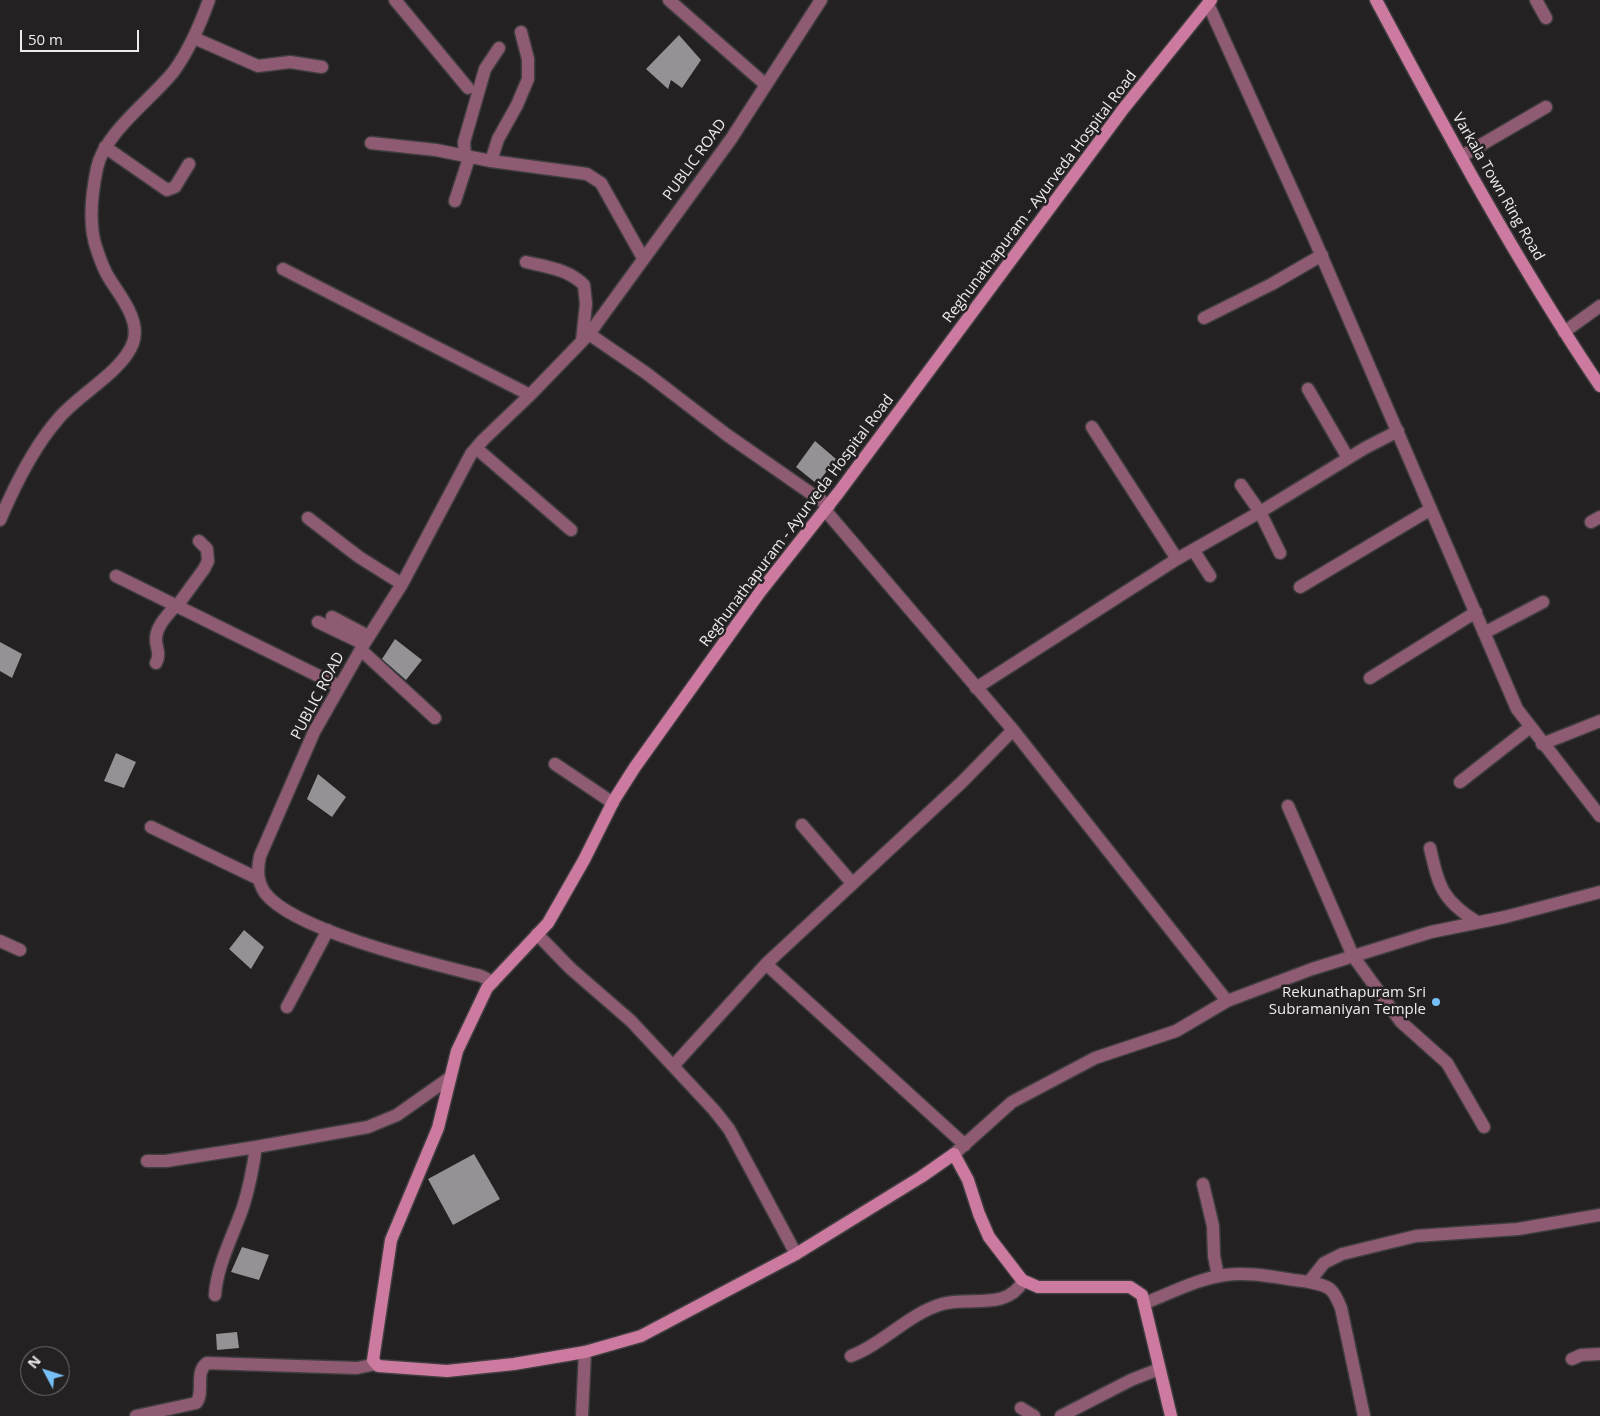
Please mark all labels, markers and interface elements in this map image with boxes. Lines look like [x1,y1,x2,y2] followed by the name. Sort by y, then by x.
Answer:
[22,20,141,52] scale bar
[28,29,63,49] text: 50 m
[939,67,1141,327] street label: Reghunathapuram - Ayurveda Hospital Road
[1448,110,1548,264] street label: Varkala Town Ring Road
[659,116,731,204] street label: PUBLIC ROAD
[696,391,898,651] street label: Reghunathapuram - Ayurveda Hospital Road
[287,649,349,743] street label: PUBLIC ROAD
[1269,984,1426,1019] place label: Rekunathapuram Sri Subramaniyan Temple
[1430,996,1442,1008] marker: Rekunathapuram Sri Subramaniyan Temple
[20,1346,70,1396] north arrow
[23,1351,45,1372] text: N

